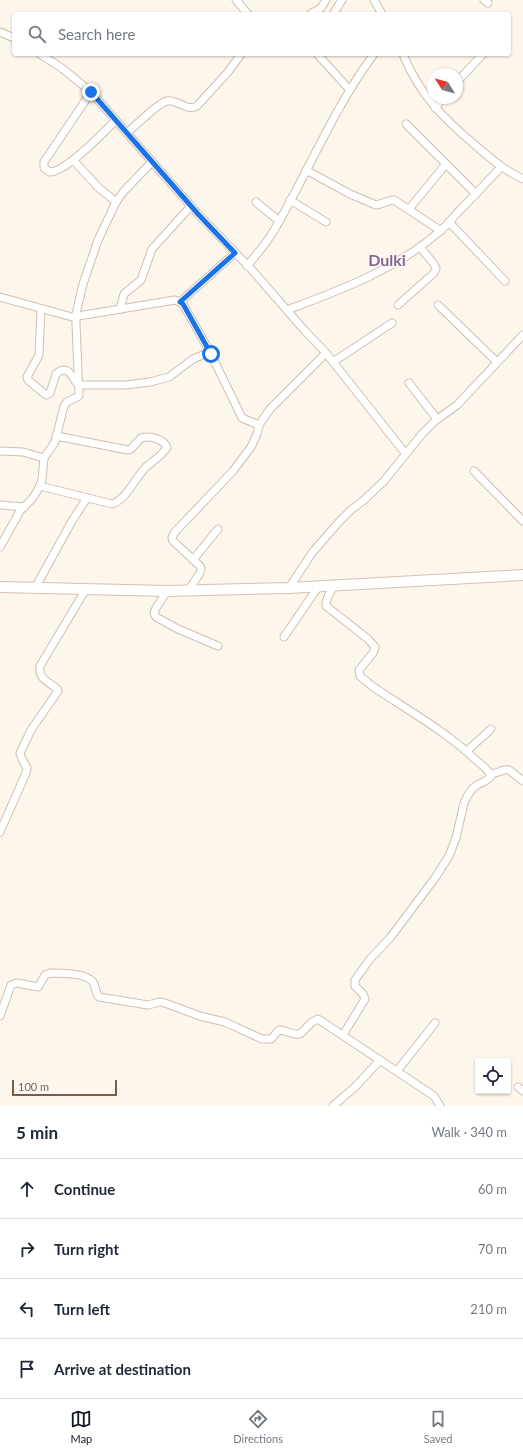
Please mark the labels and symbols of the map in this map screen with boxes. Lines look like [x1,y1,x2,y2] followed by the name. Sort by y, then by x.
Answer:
[427,68,463,104] north arrow
[82,83,100,101] route end
[368,250,406,269] district label: Dulki
[202,345,220,363] route start
[12,1078,117,1097] scale bar

